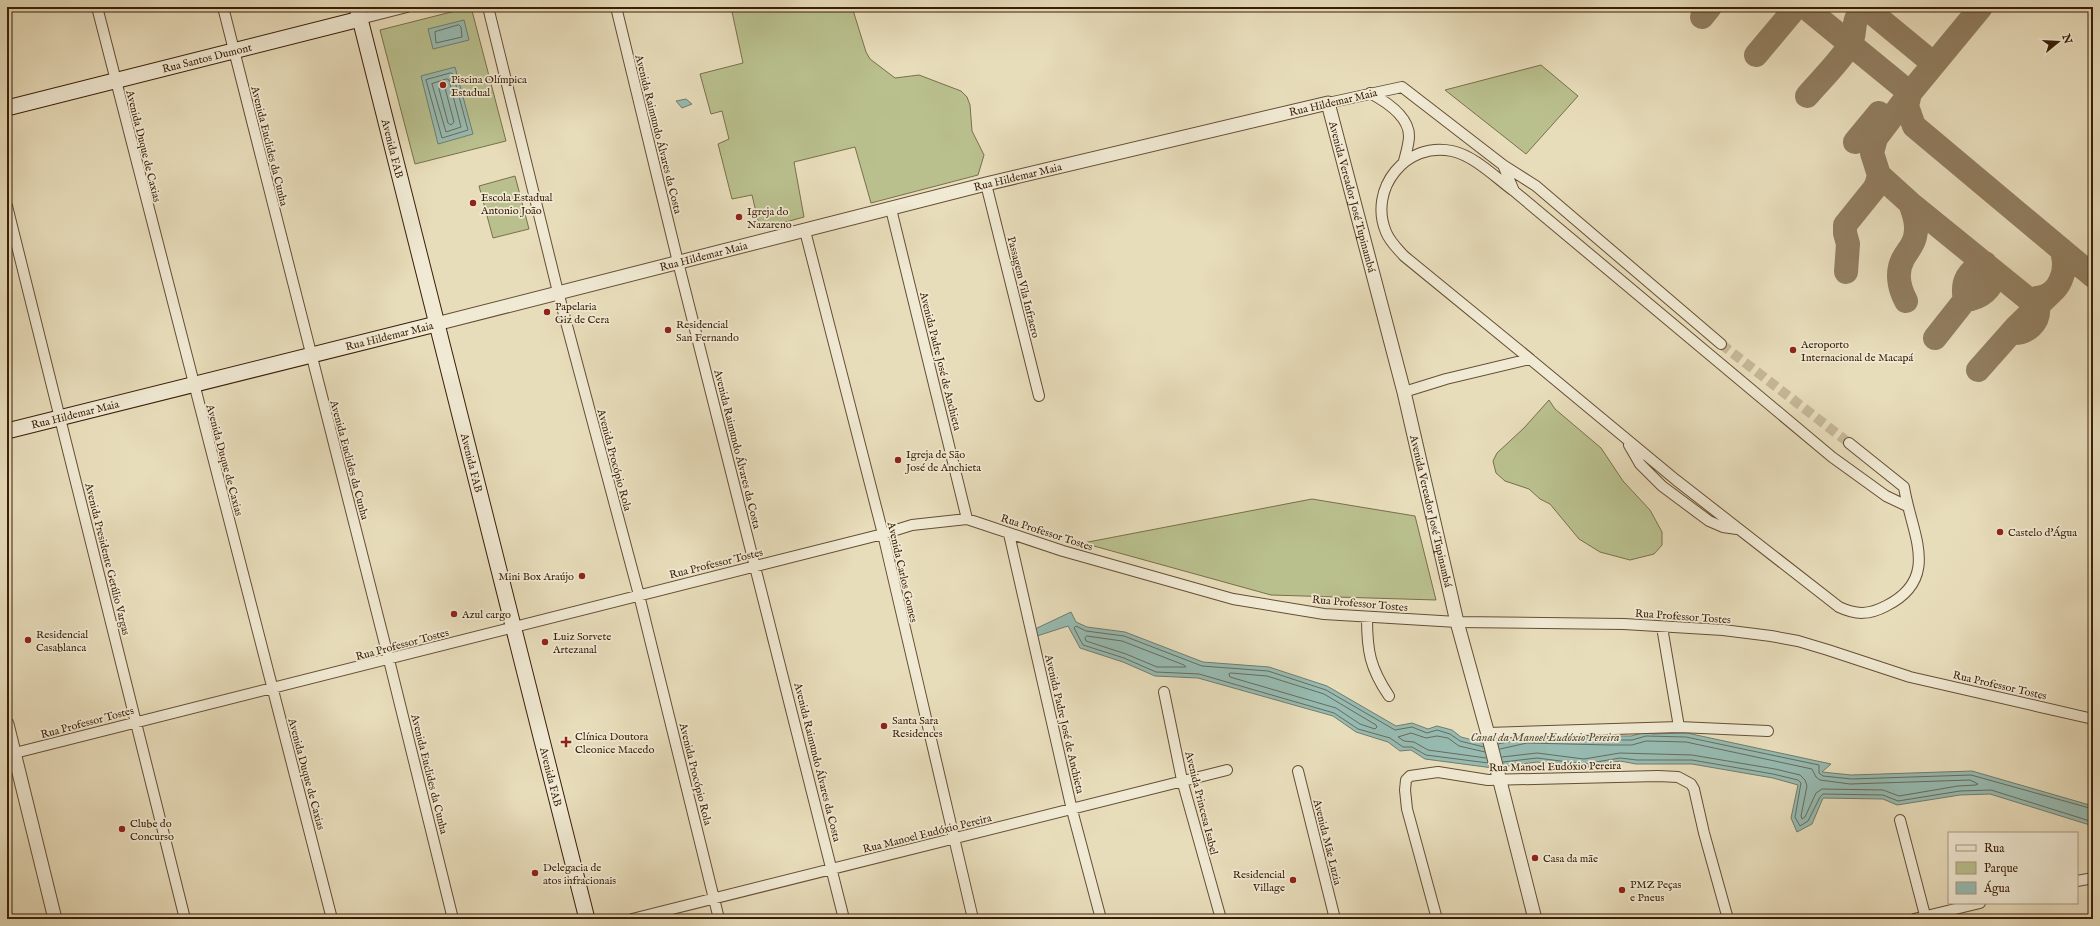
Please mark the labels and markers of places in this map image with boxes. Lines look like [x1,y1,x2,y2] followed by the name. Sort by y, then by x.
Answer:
[451,73,527,100] place label: Piscina Olímpica Estadual
[438,80,448,90] marker: Piscina Olímpica Estadual
[480,191,553,218] place label: Escola Estadual Antonio João
[468,198,478,208] marker: Escola Estadual Antonio João
[747,205,792,232] place label: Igreja do Nazareno
[734,212,744,222] marker: Igreja do Nazareno
[555,300,609,327] place label: Papelaria Giz de Cera
[542,307,552,317] marker: Papelaria Giz de Cera
[676,318,739,345] place label: Residencial San Fernando
[663,325,673,335] marker: Residencial San Fernando
[1800,338,1913,365] place label: Aeroporto Internacional de Macapá
[1788,345,1798,355] marker: Aeroporto Internacional de Macapá
[904,448,981,475] place label: Igreja de São José de Anchieta
[893,455,903,465] marker: Igreja de São José de Anchieta
[2008,526,2077,540] place label: Castelo d'Água
[1995,527,2005,537] marker: Castelo d'Água
[498,570,574,584] place label: Mini Box Araújo
[577,571,587,581] marker: Mini Box Araújo
[461,608,511,622] place label: Azul cargo
[449,609,459,619] marker: Azul cargo
[36,628,88,655] place label: Residencial Casablanca
[552,630,611,657] place label: Luiz Sorvete Artezanal
[23,635,33,645] marker: Residencial Casablanca
[540,637,550,647] marker: Luiz Sorvete Artezanal
[892,714,943,741] place label: Santa Sara Residences
[879,721,889,731] marker: Santa Sara Residences
[575,730,654,757] place label: Clínica Doutora Cleonice Macedo
[560,736,572,748] marker: Clínica Doutora Cleonice Macedo
[130,817,174,844] place label: Clube do Concurso
[117,824,127,834] marker: Clube do Concurso
[1543,852,1598,866] place label: Casa da mãe
[1530,853,1540,863] marker: Casa da mãe
[543,861,616,888] place label: Delegacia de atos infracionais
[530,868,540,878] marker: Delegacia de atos infracionais
[1233,868,1285,895] place label: Residencial Village
[1288,875,1298,885] marker: Residencial Village
[1630,878,1682,905] place label: PMZ Peças e Pneus
[1617,885,1627,895] marker: PMZ Peças e Pneus

